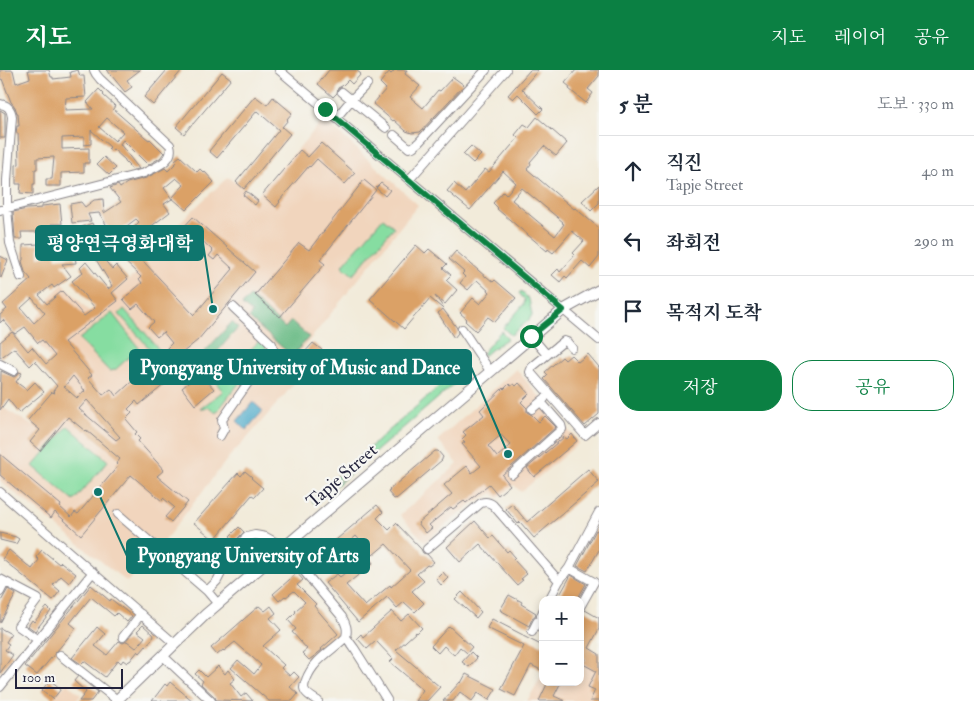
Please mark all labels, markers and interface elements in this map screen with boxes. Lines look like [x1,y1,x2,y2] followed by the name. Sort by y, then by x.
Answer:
[25,22,71,53] text: 지도
[771,26,806,49] text: 지도
[834,26,886,49] text: 레이어
[914,26,949,49] text: 공유
[619,91,653,118] text: 5 분
[877,94,954,114] text: 도보 · 330 m
[314,98,337,121] route end
[666,151,703,175] text: 직진
[619,157,647,185] icon: ahead
[921,161,954,181] text: 40 m
[666,175,743,195] text: Tapje Street
[36,226,203,260] callout: 평양연극영화대학
[619,227,647,255] icon: left
[666,231,721,255] text: 좌회전
[914,231,954,251] text: 290 m
[47,232,194,256] text: 평양연극영화대학
[619,297,647,325] icon: arrive
[666,301,762,325] text: 목적지 도착
[520,325,543,348] route start
[130,350,471,384] callout: Pyongyang University of Music and Dance
[140,356,460,381] text: Pyongyang University of Music and Dance
[619,360,782,411] button: 저장
[792,360,954,411] button: 공유
[302,439,382,513] street label: Tapje Street
[127,539,369,573] callout: Pyongyang University of Arts
[137,544,359,569] text: Pyongyang University of Arts
[539,596,584,686] map controls
[539,596,584,641] button: +
[539,641,584,686] button: −
[15,666,122,689] scale bar
[22,669,55,686] text: 100 m

